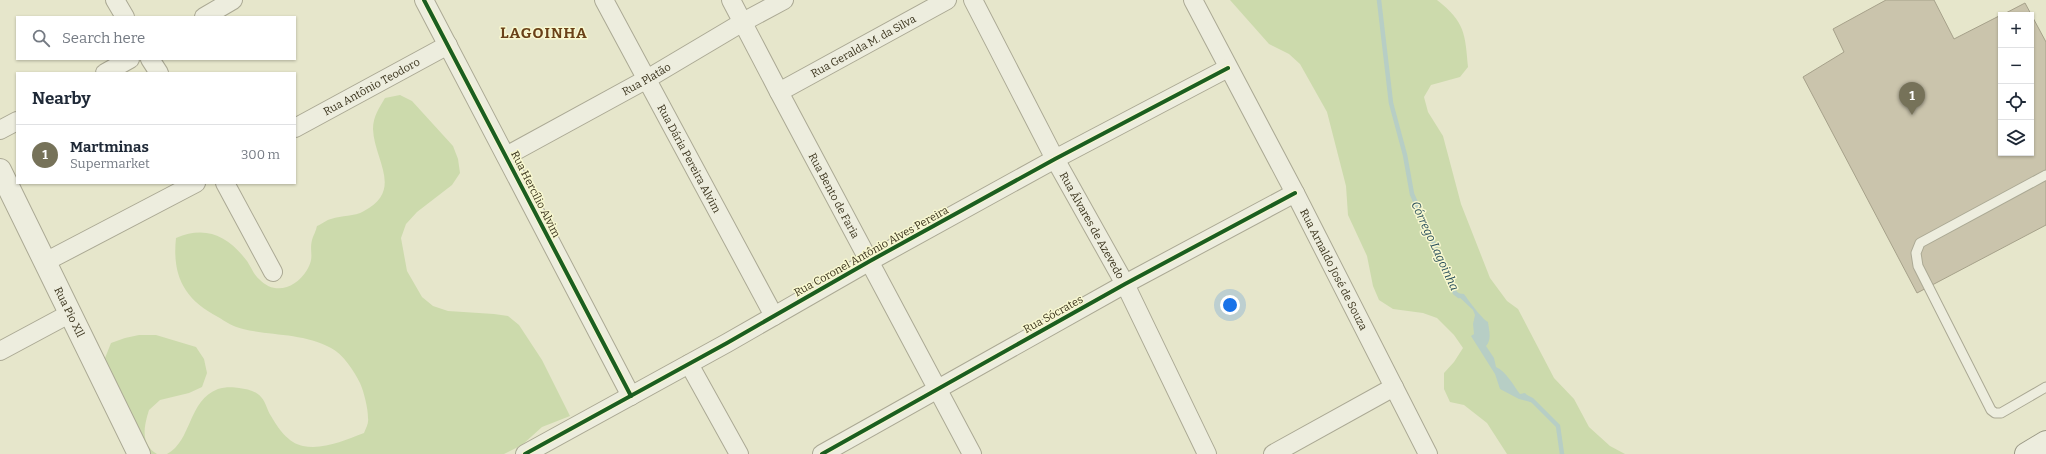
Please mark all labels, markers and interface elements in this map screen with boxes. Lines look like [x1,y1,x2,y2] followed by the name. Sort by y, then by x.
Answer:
[809,12,918,80] street label: Rua Geralda M. da Silva
[1998,12,2034,156] map controls
[1998,12,2034,48] button: +
[16,16,296,60] search box
[500,24,588,42] district label: LAGOINHA
[30,27,52,49] icon: search
[62,29,145,47] text: Search here
[1998,48,2034,84] button: −
[321,56,422,118] street label: Rua Antônio Teodoro
[620,60,673,98] street label: Rua Platão
[1899,82,1925,115] pin: 1
[1998,84,2034,120] button: locate
[32,88,91,109] text: Nearby
[654,102,723,216] street label: Rua Dária Pereira Alvim
[1998,120,2034,156] button: layers
[70,138,149,156] text: Martminas
[42,147,48,162] text: 1
[241,147,280,162] text: 300 m
[508,149,563,240] street label: Rua Hercílio Alvim
[806,151,862,241] street label: Rua Bento de Faria
[70,156,150,171] text: Supermarket
[1057,170,1127,281] street label: Rua Álvares de Azevedo
[1408,199,1462,293] water label: Córrego Lagoinha
[792,203,951,299] street label: Rua Coronel Antônio Alves Pereira
[1297,207,1370,333] street label: Rua Arnaldo José de Souza
[51,285,87,339] street label: Rua Pio Xll
[1021,293,1085,336] street label: Rua Sócrates
[1220,295,1240,315] your location

